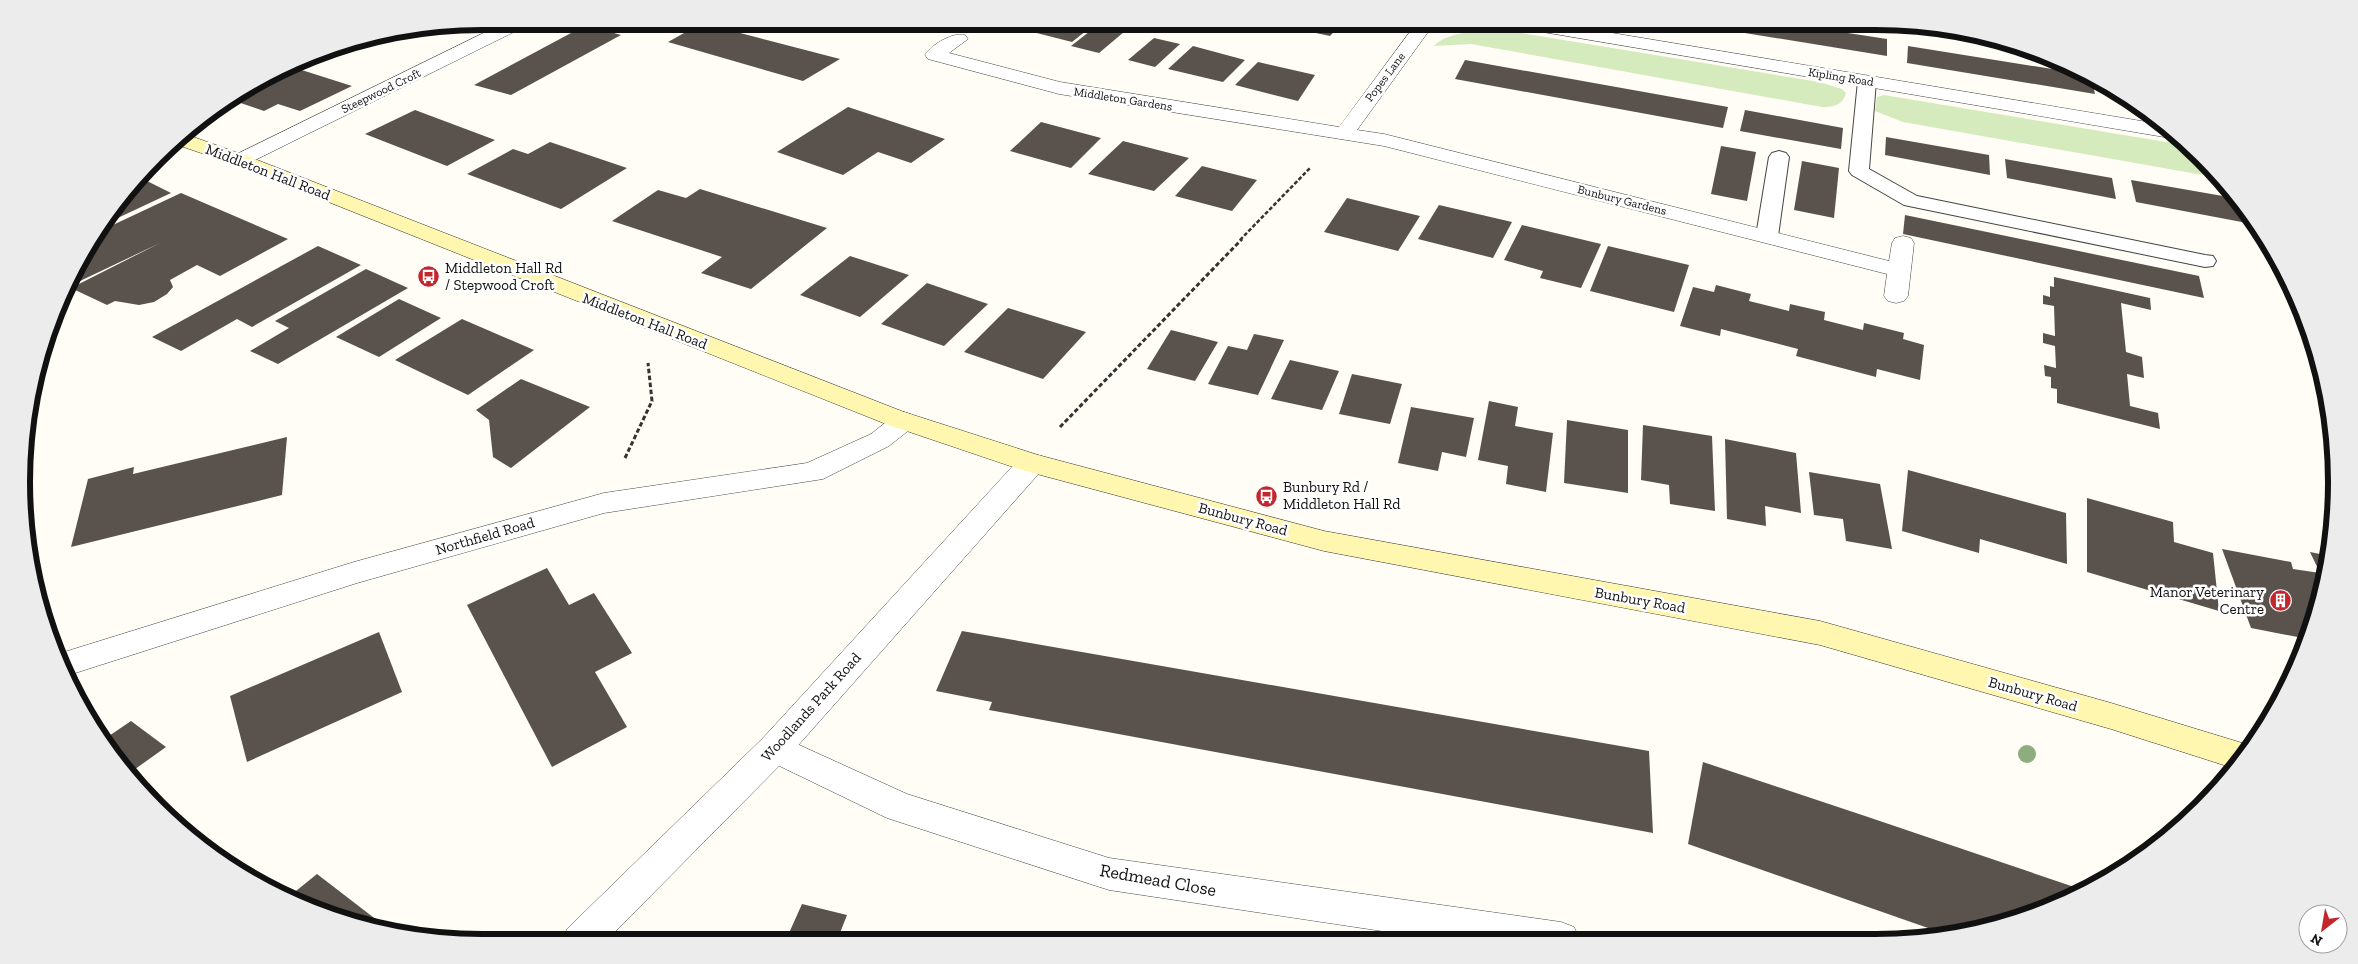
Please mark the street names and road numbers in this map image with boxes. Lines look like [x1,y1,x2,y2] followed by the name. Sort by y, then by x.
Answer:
[1362,49,1408,104] street label: Popes Lane
[339,65,423,116] street label: Steepwood Croft
[1807,65,1875,89] street label: Kipling Road
[1073,84,1173,114] street label: Middleton Gardens
[203,140,334,204] street label: Middleton Hall Road
[1576,182,1668,218] street label: Bunbury Gardens
[580,289,711,353] street label: Middleton Hall Road
[1196,498,1290,540] street label: Bunbury Road
[433,513,537,559] street label: Northfield Road
[1593,583,1687,617] street label: Bunbury Road
[757,648,865,765] street label: Woodlands Park Road
[1986,673,2080,716] street label: Bunbury Road
[1098,859,1218,901] street label: Redmead Close

